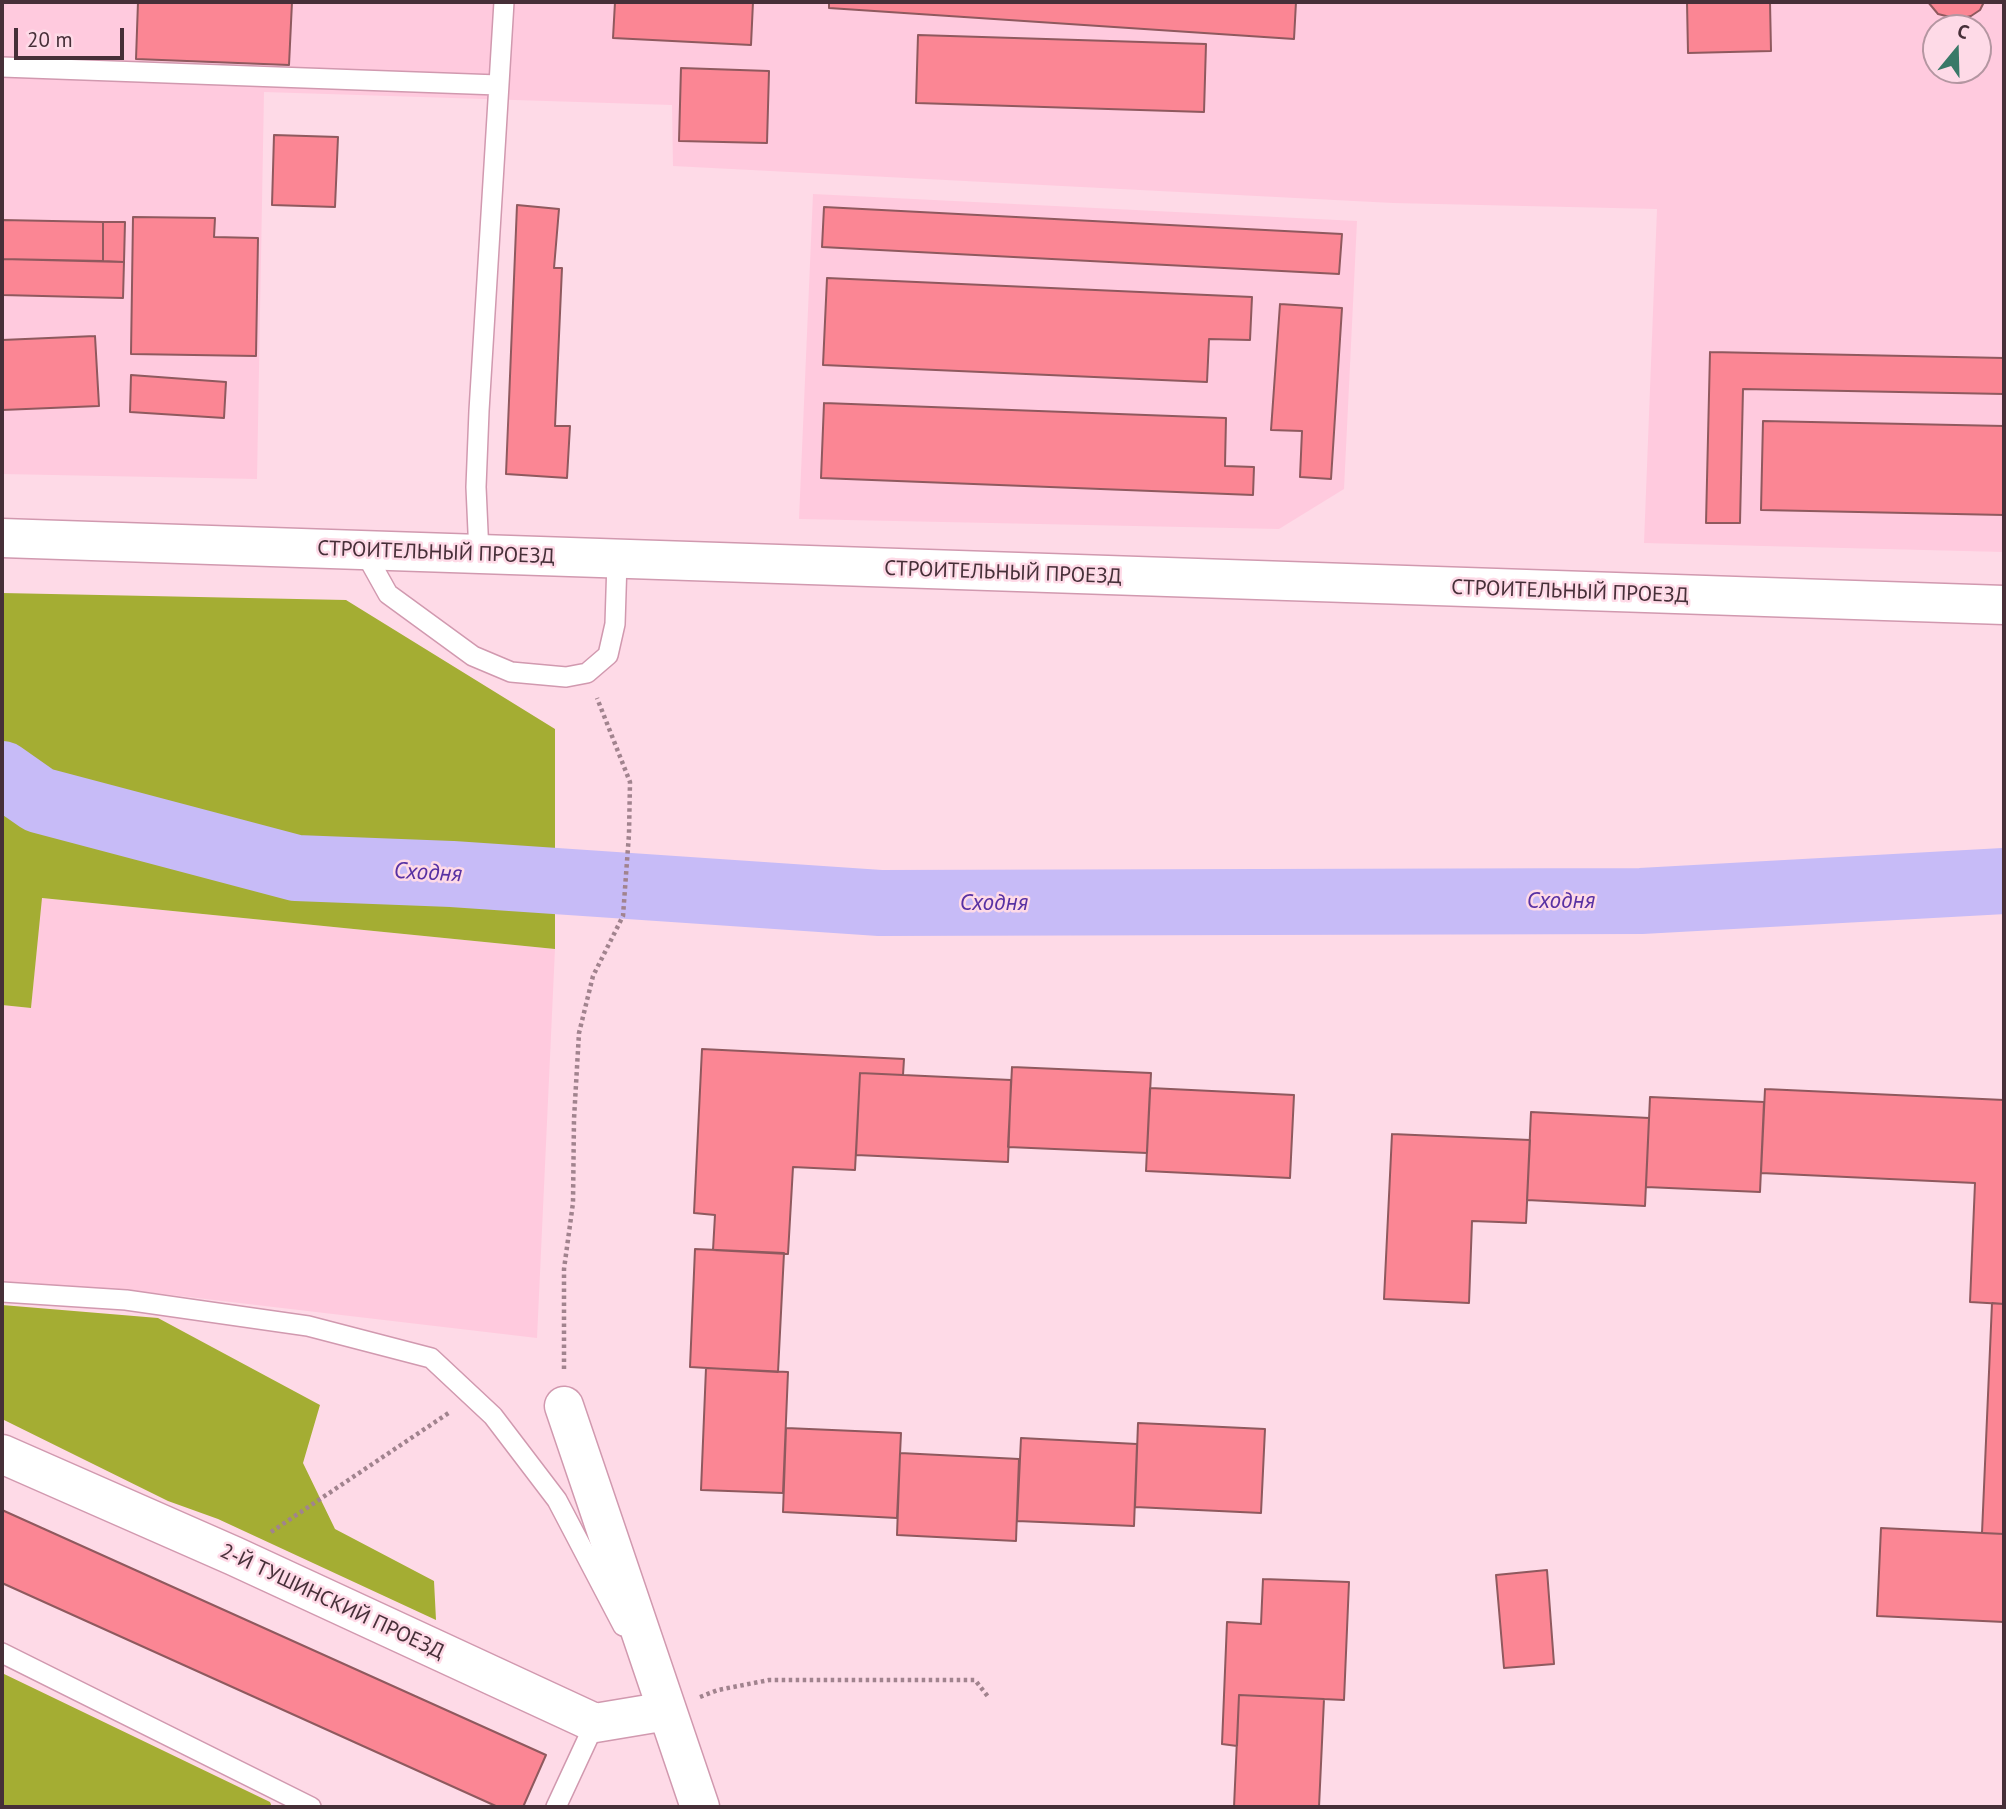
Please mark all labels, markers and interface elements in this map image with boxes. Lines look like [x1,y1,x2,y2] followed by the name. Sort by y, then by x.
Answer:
[18,14,128,58] scale bar
[1922,14,1992,84] north arrow
[1954,18,1972,44] text: С
[27,26,73,53] text: 20 m
[317,536,555,570] street label: СТРОИТЕЛЬНЫЙ ПРОЕЗД
[884,556,1122,590] street label: СТРОИТЕЛЬНЫЙ ПРОЕЗД
[1451,575,1689,609] street label: СТРОИТЕЛЬНЫЙ ПРОЕЗД
[393,857,463,889] water label: Сходня
[1527,887,1595,915] water label: Сходня
[960,889,1028,917] water label: Сходня
[216,1539,448,1665] street label: 2-Й ТУШИНСКИЙ ПРОЕЗД

